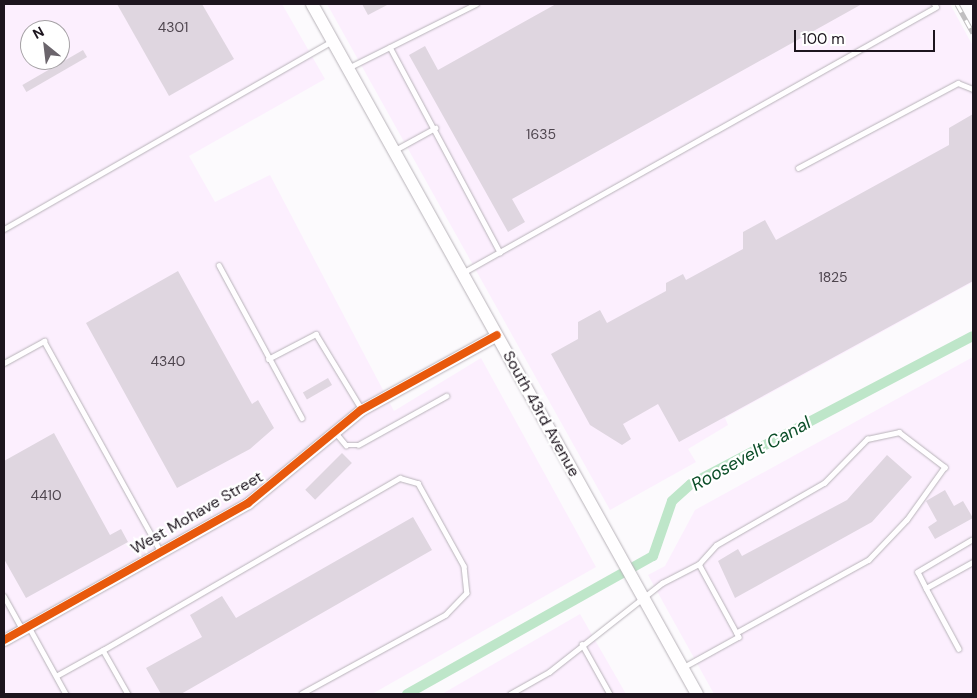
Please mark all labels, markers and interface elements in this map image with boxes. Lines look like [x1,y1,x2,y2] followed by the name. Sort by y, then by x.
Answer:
[158,19,188,35] house number: 4301
[20,20,70,70] north arrow
[797,20,938,52] scale bar
[29,22,47,43] text: N
[802,29,845,49] text: 100 m
[526,126,556,142] house number: 1635
[818,269,848,285] house number: 1825
[498,348,584,480] street label: South 43rd Avenue
[151,353,185,369] house number: 4340
[687,412,815,496] water label: Roosevelt Canal
[128,467,266,559] street label: West Mohave Street
[31,487,61,503] house number: 4410

